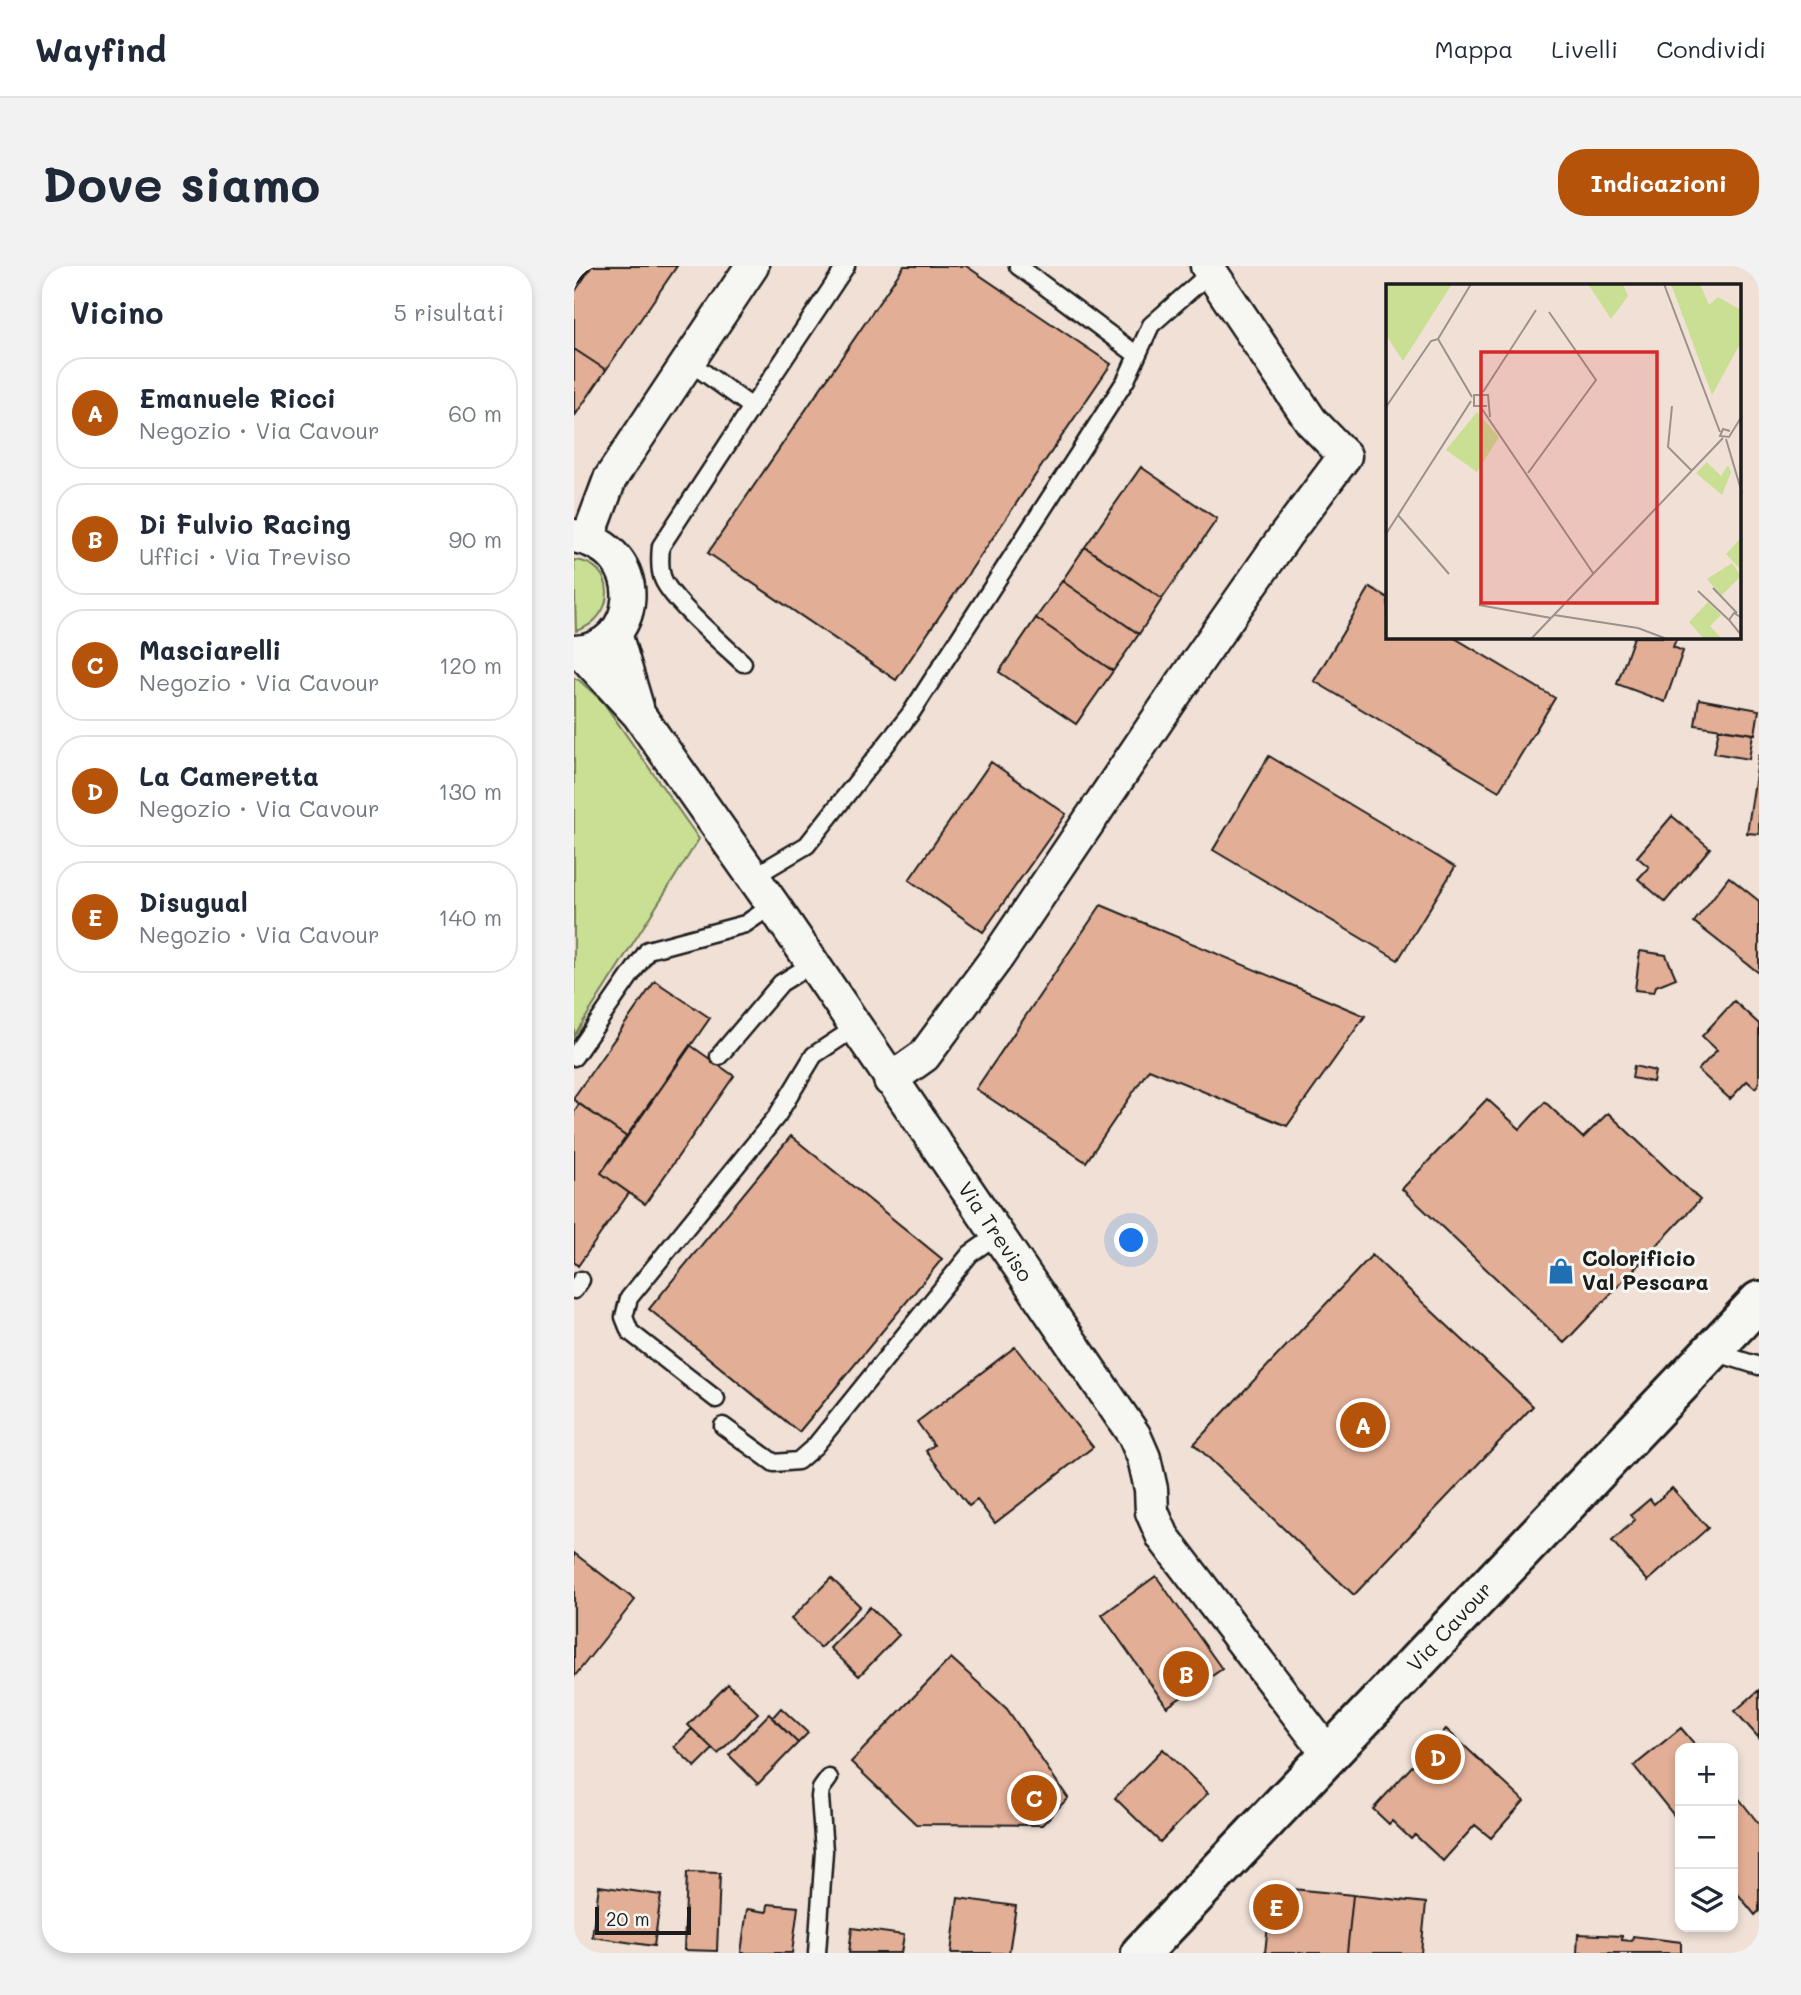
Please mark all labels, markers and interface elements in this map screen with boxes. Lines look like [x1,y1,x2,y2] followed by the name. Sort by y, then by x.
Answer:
[35,27,166,70] text: Wayfind
[1435,33,1513,64] text: Mappa
[1551,33,1618,64] text: Livelli
[1656,33,1766,64] text: Condividi
[1558,149,1759,216] button: Indicazioni
[42,151,320,214] text: Dove siamo
[1386,284,1742,639] inset map
[70,292,164,332] text: Vicino
[394,297,504,327] text: 5 risultati
[139,381,336,415] text: Emanuele Ricci
[87,398,103,428] text: A
[448,398,502,428] text: 60 m
[139,415,380,445] text: Negozio · Via Cavour
[139,507,351,541] text: Di Fulvio Racing
[87,524,103,554] text: B
[449,524,502,554] text: 90 m
[139,541,351,571] text: Uffici · Via Treviso
[139,633,281,667] text: Masciarelli
[86,650,104,680] text: C
[439,650,502,680] text: 120 m
[139,667,380,697] text: Negozio · Via Cavour
[139,759,319,793] text: La Cameretta
[87,776,103,806] text: D
[438,776,502,806] text: 130 m
[139,793,380,823] text: Negozio · Via Cavour
[139,885,248,919] text: Disugual
[88,902,102,932] text: E
[438,902,502,932] text: 140 m
[139,919,380,949] text: Negozio · Via Cavour
[953,1176,1040,1286] street label: Via Treviso
[1114,1223,1148,1257] your location
[1582,1244,1709,1295] place label: Colorificio Val Pescara
[1546,1256,1576,1286] shop icon: Colorificio Val Pescara
[1340,1399,1386,1451] pin: A
[1400,1575,1497,1677] street label: Via Cavour
[1163,1648,1209,1700] pin: B
[1415,1731,1461,1783] pin: D
[1675,1743,1738,1932] map controls
[1675,1743,1738,1806] button: +
[1011,1772,1057,1824] pin: C
[1675,1806,1738,1869] button: −
[1675,1869,1738,1932] button: layers
[1253,1881,1299,1933] pin: E
[595,1904,691,1936] scale bar
[606,1906,650,1931] text: 20 m

